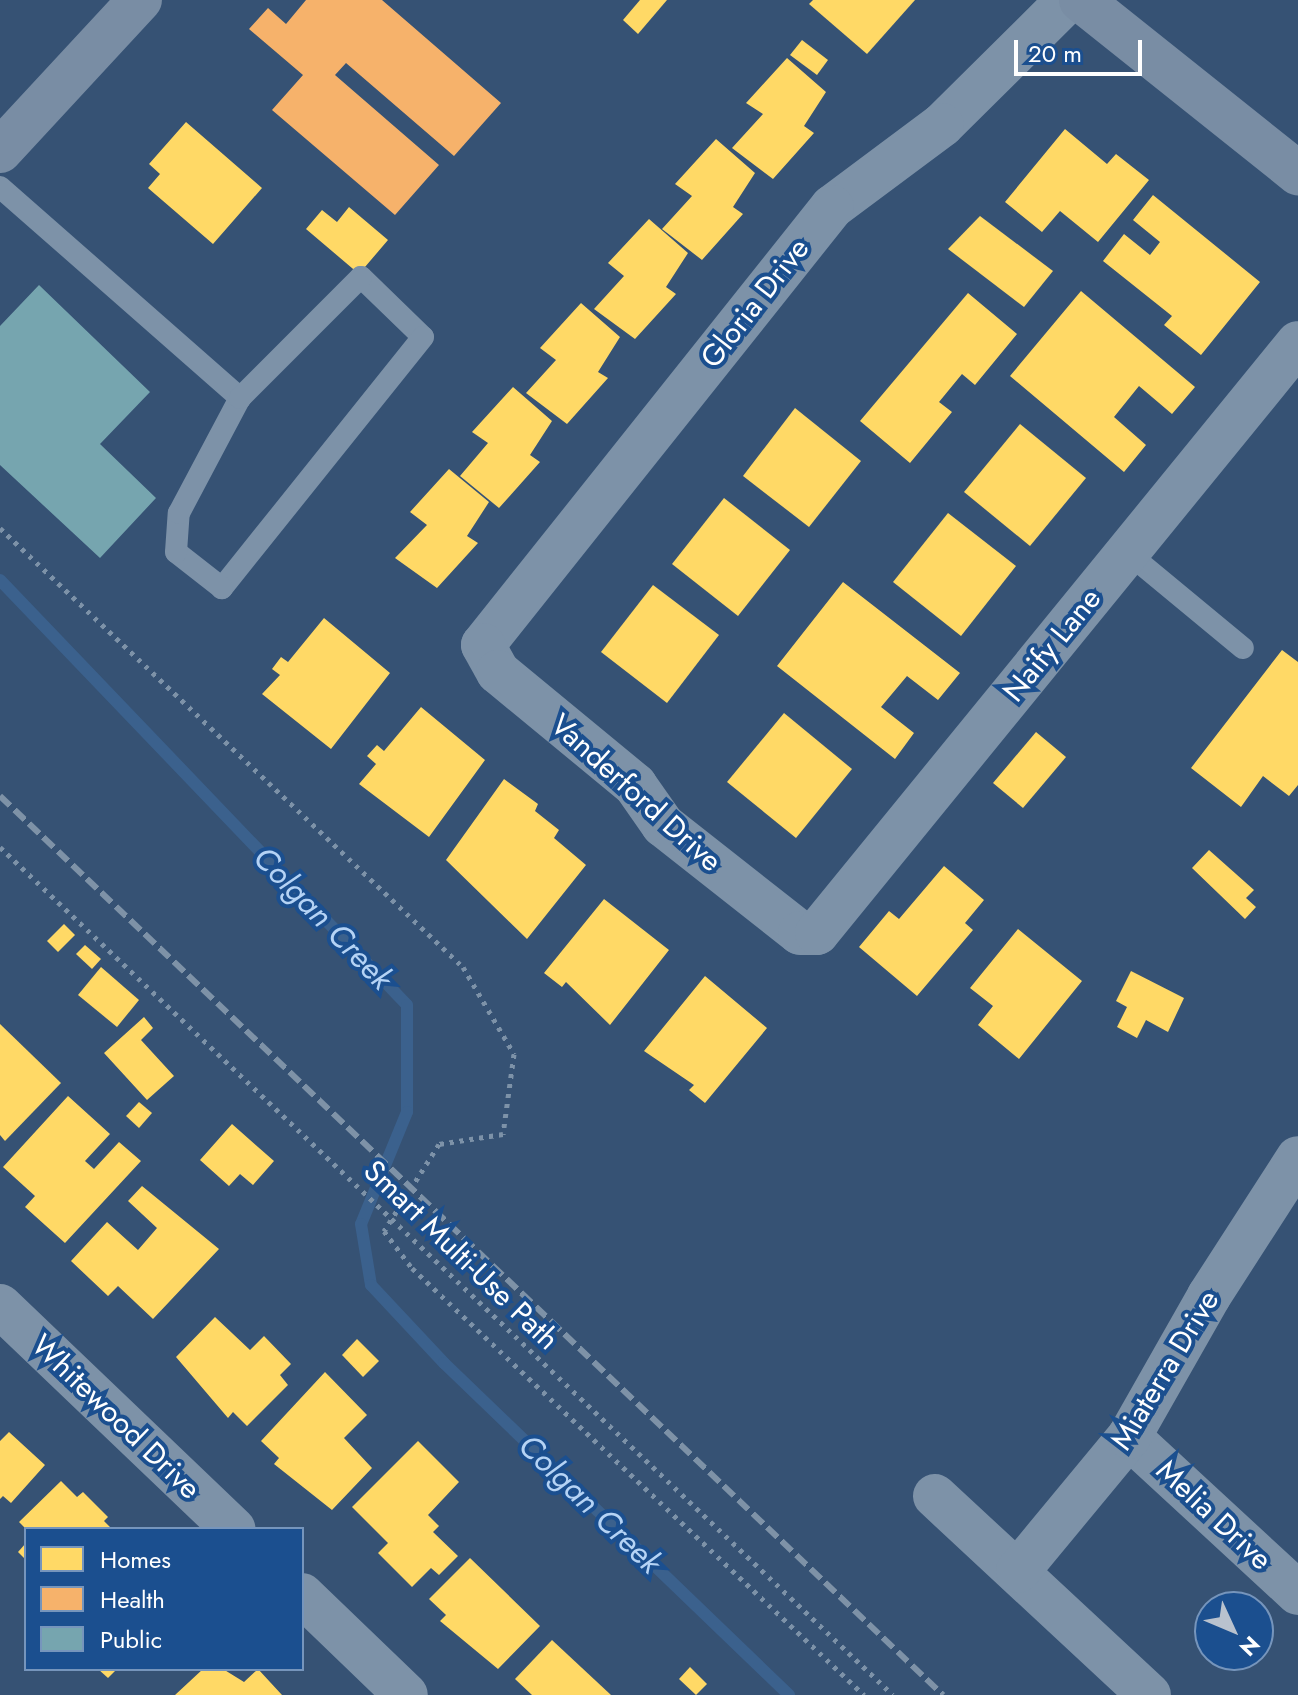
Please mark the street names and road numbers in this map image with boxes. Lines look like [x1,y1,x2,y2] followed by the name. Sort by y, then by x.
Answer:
[693,231,817,375] street label: Gloria Drive
[995,581,1109,709] street label: Naify Lane
[543,707,729,879] street label: Vanderford Drive
[356,1153,566,1357] street label: Smart Multi-Use Path
[1103,1284,1227,1456] street label: Miaterra Drive
[24,1327,208,1507] street label: Whitewood Drive
[1149,1453,1279,1577] street label: Melia Drive

